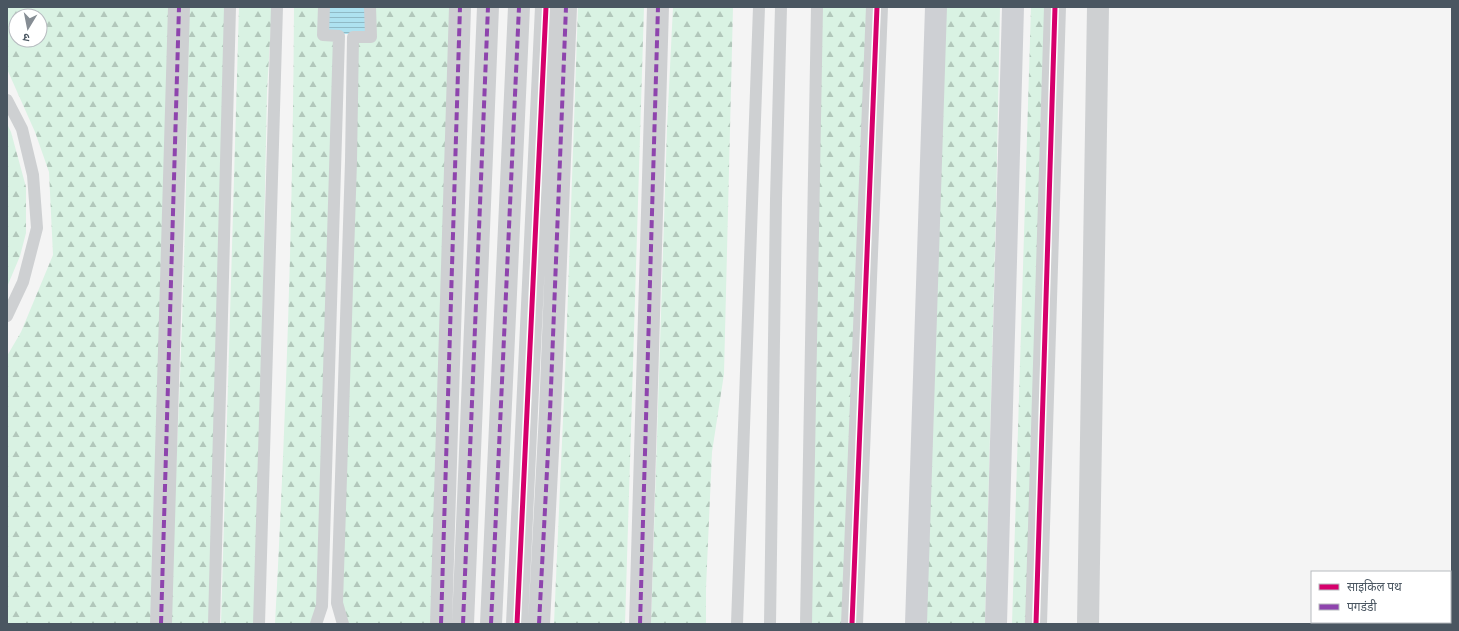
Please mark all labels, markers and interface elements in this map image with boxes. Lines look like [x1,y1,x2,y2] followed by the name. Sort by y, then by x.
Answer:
[8,8,48,48] north arrow
[21,30,31,45] text: उ
[1311,571,1451,623] legend
[1347,579,1402,594] text: साइकिल पथ
[1347,599,1377,614] text: पगडंडी

